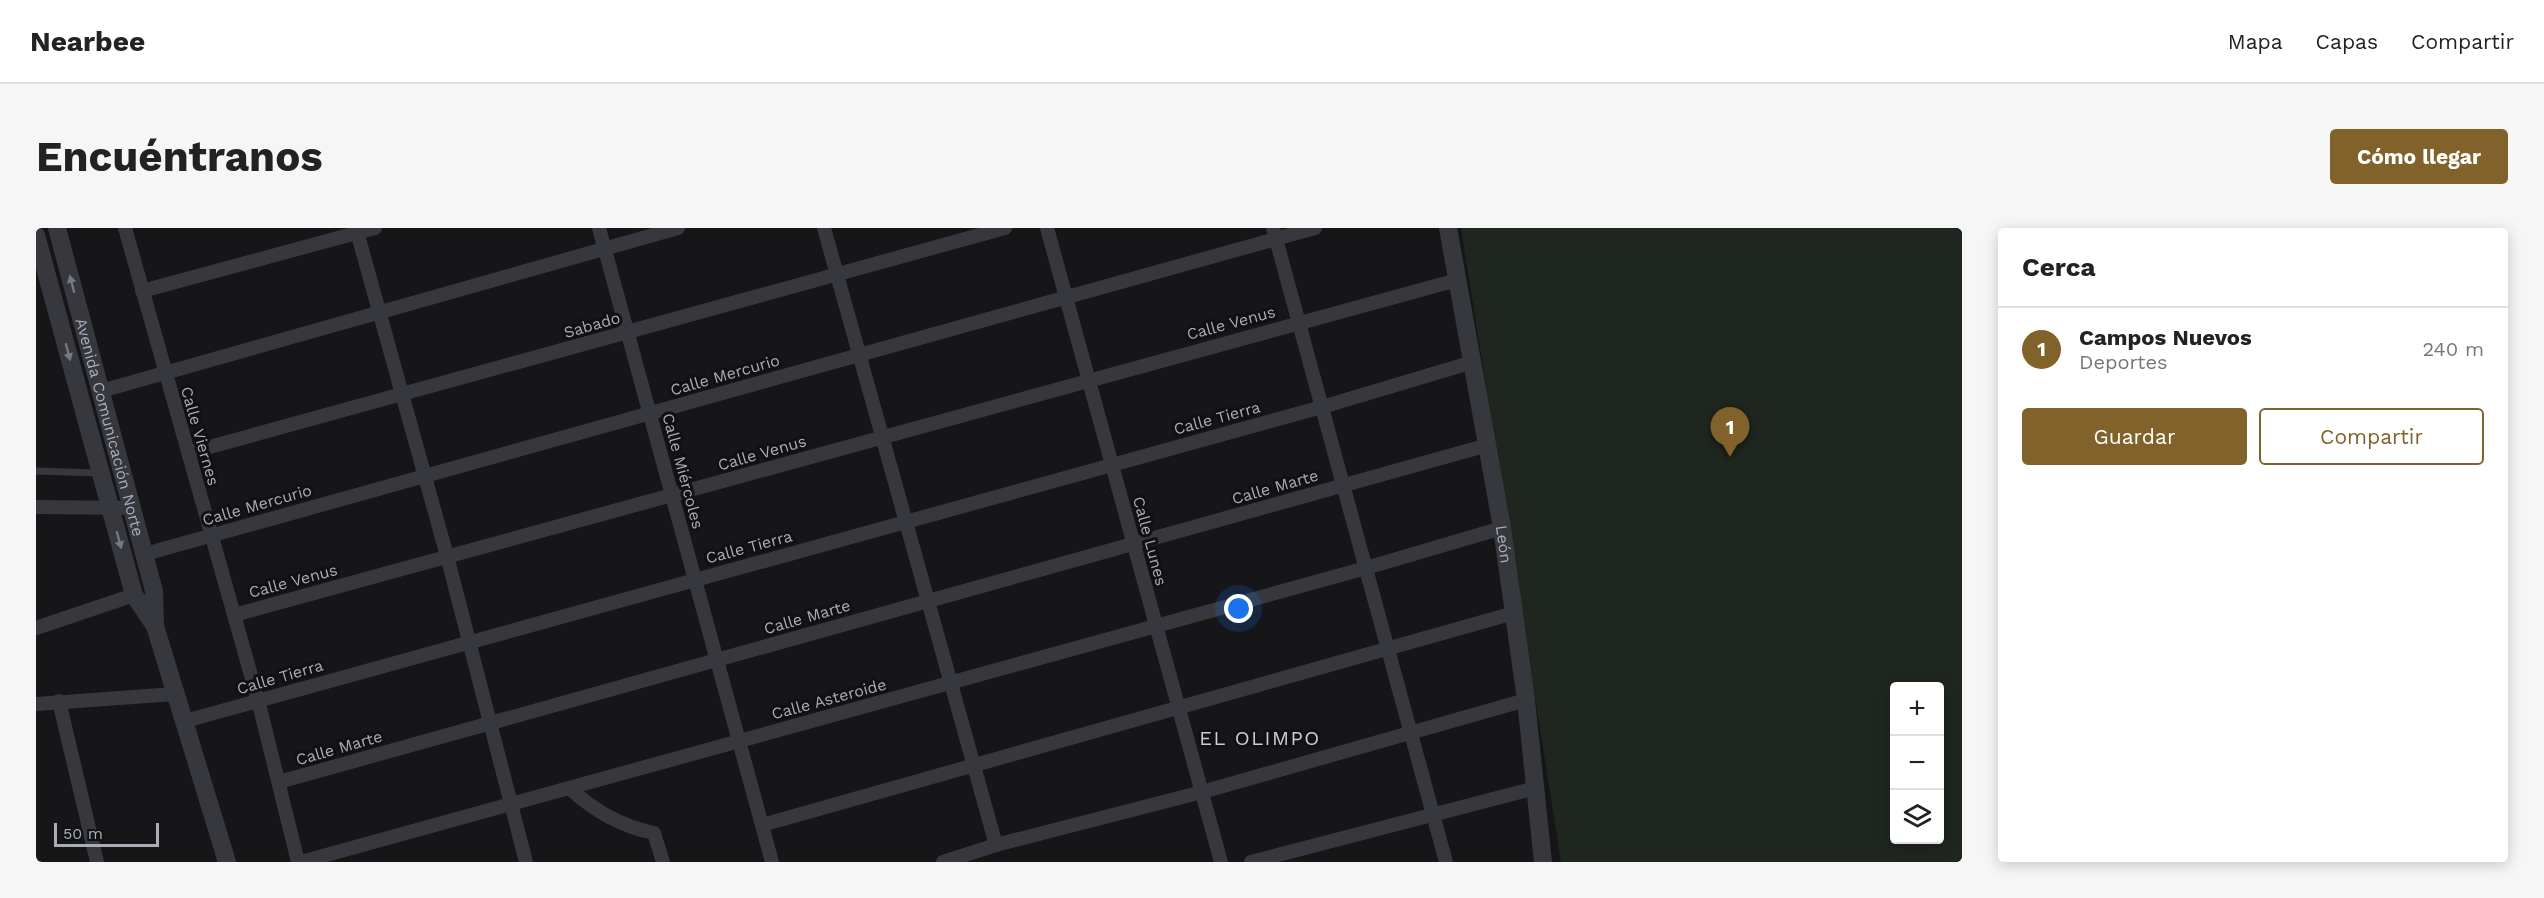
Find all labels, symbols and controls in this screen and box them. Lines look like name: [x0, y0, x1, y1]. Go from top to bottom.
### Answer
text: Nearbee: [30, 25, 145, 58]
text: Mapa: [2228, 29, 2283, 54]
text: Capas: [2316, 29, 2378, 54]
text: Compartir: [2411, 29, 2514, 54]
button: Cómo llegar: [2330, 129, 2508, 184]
text: Encuéntranos: [36, 132, 323, 181]
text: Cerca: [2022, 252, 2096, 282]
one-way arrow: [67, 275, 76, 293]
street label: Calle Venus: [1185, 302, 1277, 344]
street label: Sabado: [562, 308, 622, 342]
street label: Avenida Comunicación Norte: [72, 316, 148, 538]
text: Campos Nuevos: [2079, 325, 2252, 350]
text: 1: [2037, 337, 2046, 361]
text: 240 m: [2422, 337, 2484, 361]
one-way arrow: [64, 343, 73, 361]
street label: Calle Mercurio: [668, 350, 782, 400]
text: Deportes: [2079, 350, 2168, 374]
street label: Calle Viernes: [177, 384, 223, 488]
street label: Calle Tierra: [1172, 397, 1262, 439]
pin: 1: [1710, 408, 1750, 457]
button: Guardar: [2022, 408, 2247, 465]
button: Compartir: [2259, 408, 2484, 465]
street label: Calle Miércoles: [658, 411, 708, 531]
street label: Calle Venus: [716, 431, 808, 475]
street label: Calle Marte: [1230, 466, 1320, 508]
street label: Calle Mercurio: [200, 480, 314, 530]
street label: Calle Lunes: [1129, 494, 1171, 588]
street label: León: [1492, 524, 1516, 564]
street label: Calle Tierra: [704, 526, 794, 568]
one-way arrow: [115, 531, 124, 549]
street label: Calle Venus: [247, 560, 339, 602]
your location: [1224, 594, 1253, 623]
street label: Calle Marte: [762, 596, 852, 638]
street label: Calle Tierra: [235, 656, 325, 698]
street label: Calle Asteroide: [769, 675, 889, 723]
map controls: [1890, 682, 1944, 844]
button: +: [1890, 682, 1944, 736]
district label: EL OLIMPO: [1199, 726, 1321, 750]
street label: Calle Marte: [294, 727, 384, 769]
button: −: [1890, 736, 1944, 790]
button: layers: [1890, 790, 1944, 844]
scale bar: [54, 820, 159, 848]
text: 50 m: [63, 824, 103, 843]

